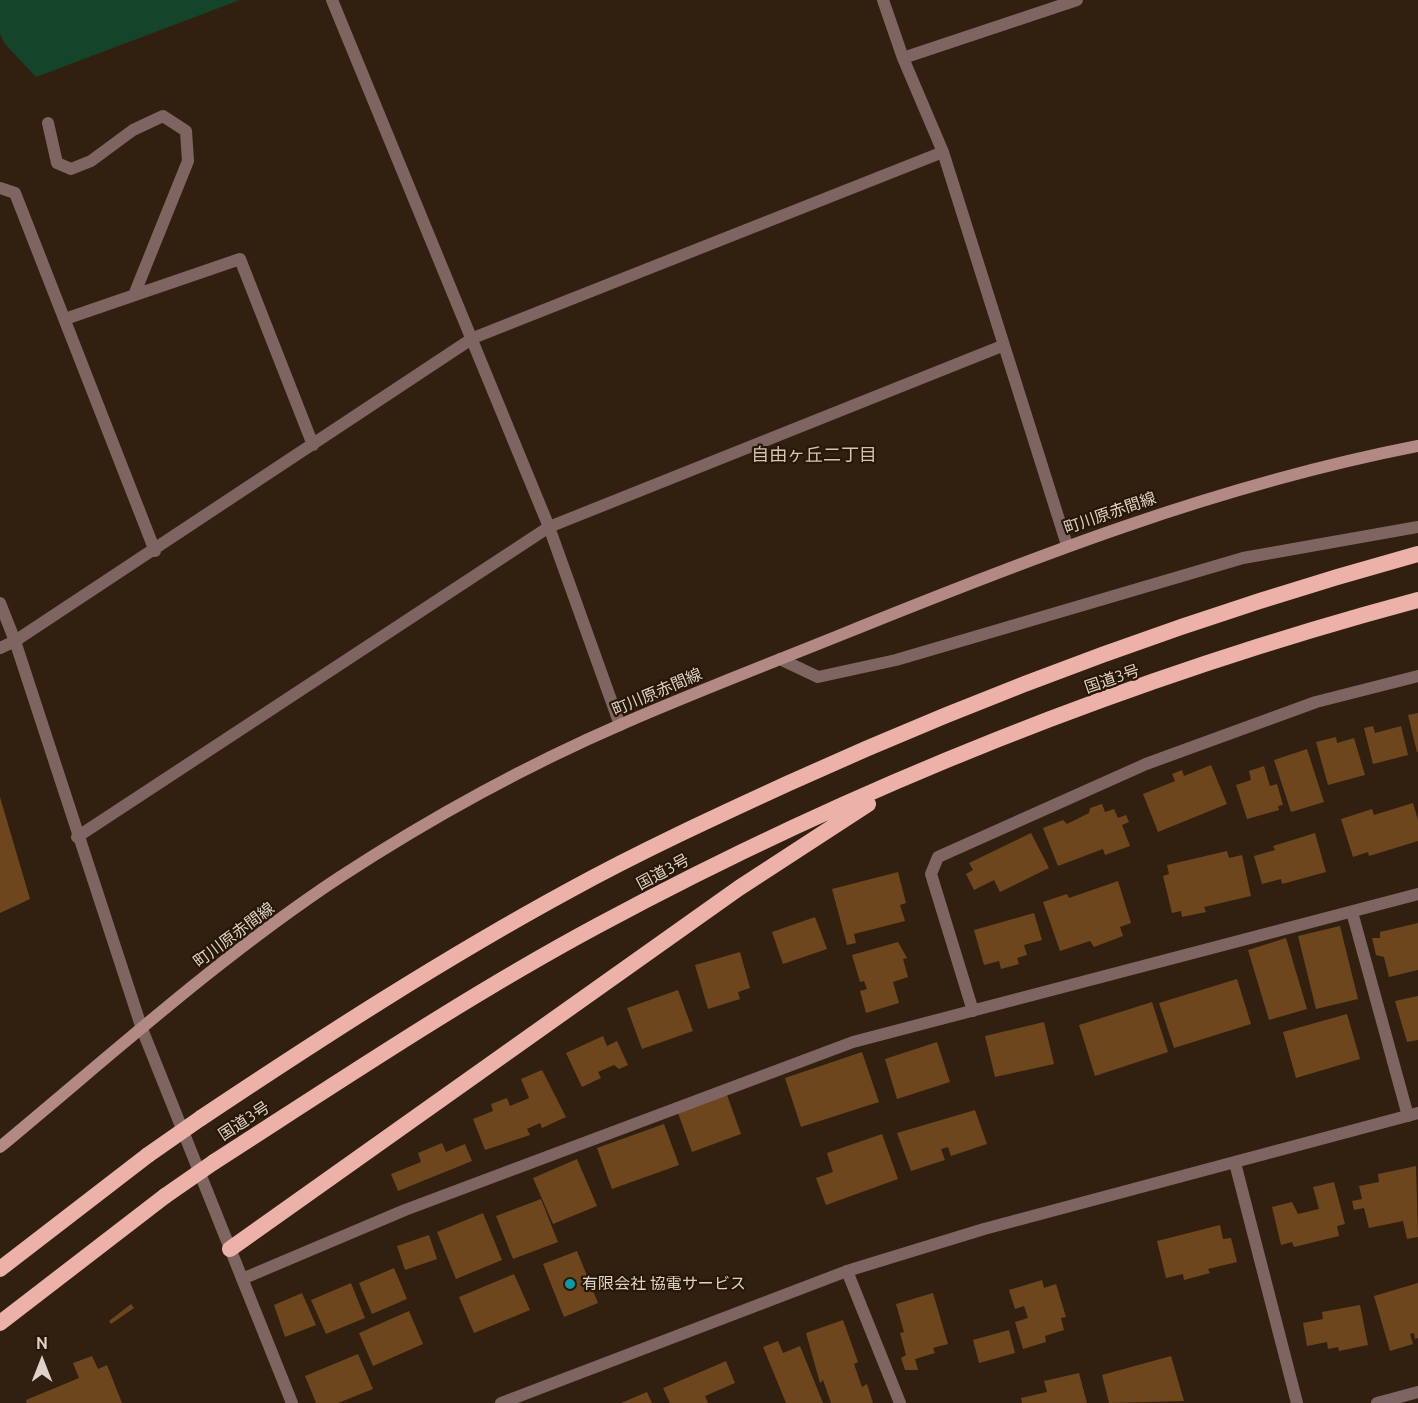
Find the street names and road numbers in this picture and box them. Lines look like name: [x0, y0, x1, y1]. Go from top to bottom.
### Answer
street label: 町川原赤間線: [1061, 488, 1159, 538]
street label: 国道3号: [1082, 661, 1142, 697]
street label: 町川原赤間線: [609, 664, 705, 720]
street label: 国道3号: [633, 850, 693, 894]
street label: 町川原赤間線: [190, 898, 278, 972]
street label: 国道3号: [215, 1097, 273, 1145]

